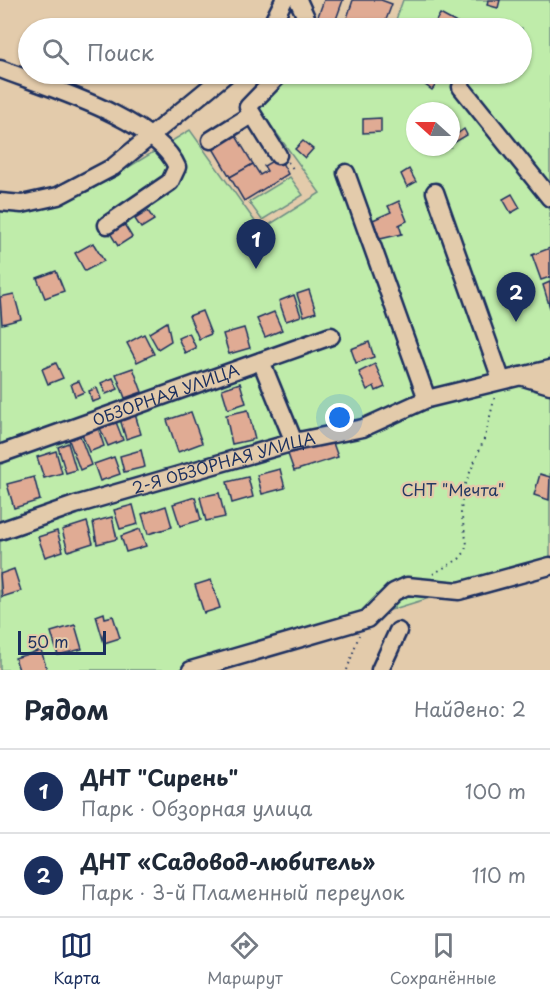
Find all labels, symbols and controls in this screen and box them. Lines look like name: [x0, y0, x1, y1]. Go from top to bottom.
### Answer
search box: [18, 18, 532, 84]
icon: search: [39, 35, 72, 68]
text: Поиск: [87, 35, 154, 68]
north arrow: [406, 102, 460, 156]
pin: 1: [236, 220, 276, 269]
pin: 2: [496, 272, 536, 322]
street label: ОБЗОРНАЯ УЛИЦА: [89, 357, 242, 431]
your location: [325, 403, 354, 432]
street label: 2-Я ОБЗОРНАЯ УЛИЦА: [129, 425, 317, 499]
park label: СНТ "Мечта": [402, 477, 504, 501]
scale bar: [18, 628, 106, 656]
text: 50 m: [27, 629, 68, 653]
text: Рядом: [24, 690, 109, 729]
text: Найдено: 2: [414, 694, 526, 724]
text: ДНТ "Сирень": [81, 760, 238, 793]
text: 1: [39, 776, 48, 806]
text: 100 m: [465, 776, 526, 806]
text: Парк · Обзорная улица: [81, 793, 312, 823]
text: ДНТ «Садовод-любитель»: [81, 844, 375, 877]
text: 2: [36, 860, 51, 890]
text: 110 m: [472, 860, 526, 890]
text: Парк · 3-й Пламенный переулок: [81, 877, 404, 907]
tab: Карта: [53, 929, 100, 989]
tab: Маршрут: [207, 929, 283, 989]
tab: Сохранённые: [390, 929, 497, 989]

